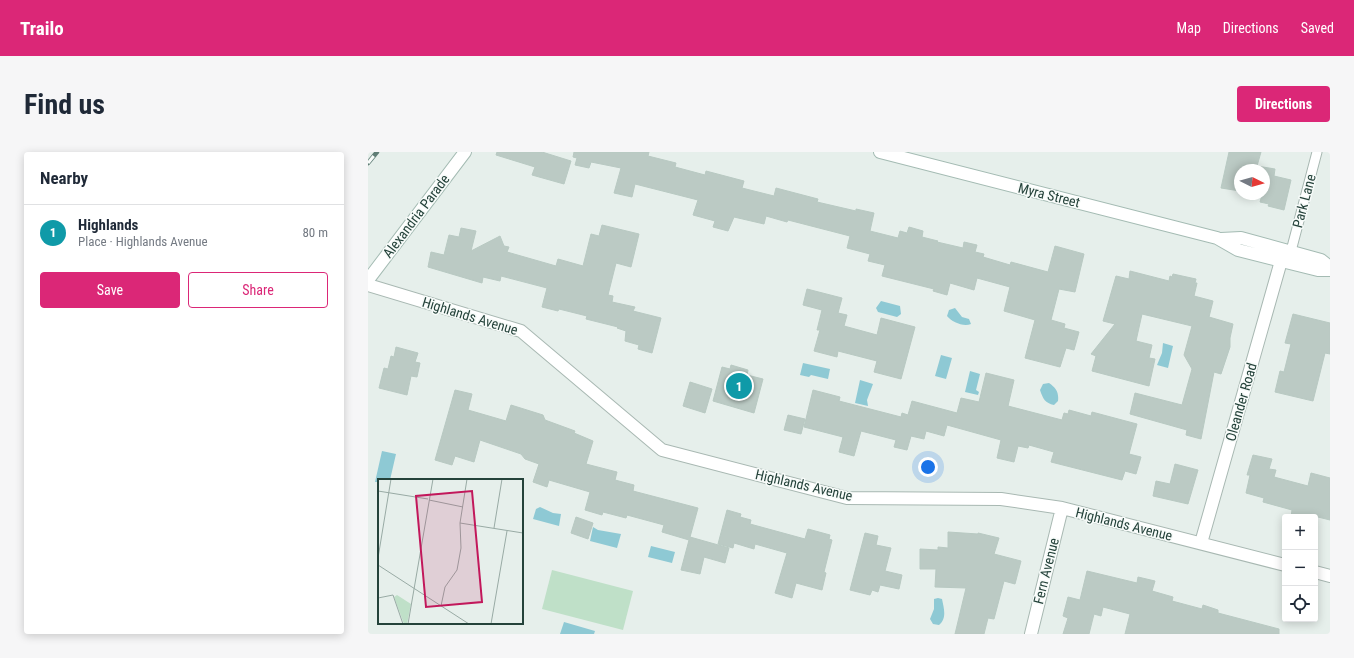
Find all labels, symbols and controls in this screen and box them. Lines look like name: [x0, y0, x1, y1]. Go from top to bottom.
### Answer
text: Trailo: [20, 17, 64, 40]
text: Map: [1177, 20, 1201, 36]
text: Directions: [1223, 20, 1279, 36]
text: Saved: [1301, 20, 1334, 36]
button: Directions: [1237, 86, 1330, 122]
text: Find us: [24, 88, 105, 121]
north arrow: [1234, 164, 1270, 200]
text: Nearby: [40, 168, 88, 188]
street label: Alexandria Parade: [379, 171, 453, 261]
street label: Park Lane: [1289, 172, 1319, 230]
street label: Myra Street: [1016, 180, 1082, 210]
text: Highlands: [78, 216, 138, 234]
text: 1: [50, 225, 56, 240]
text: 80 m: [302, 225, 328, 240]
text: Place · Highlands Avenue: [78, 234, 208, 249]
button: Save: [40, 272, 180, 308]
button: Share: [188, 272, 328, 308]
street label: Highlands Avenue: [420, 294, 520, 338]
street label: Oleander Road: [1222, 361, 1260, 443]
pin: 1: [726, 371, 752, 401]
your location: [918, 457, 938, 477]
street label: Highlands Avenue: [754, 466, 855, 504]
inset map: [378, 479, 523, 624]
street label: Highlands Avenue: [1074, 504, 1174, 544]
map controls: [1282, 514, 1318, 622]
button: +: [1282, 514, 1318, 550]
street label: Fern Avenue: [1030, 536, 1062, 606]
button: −: [1282, 550, 1318, 586]
button: locate: [1282, 586, 1318, 622]

